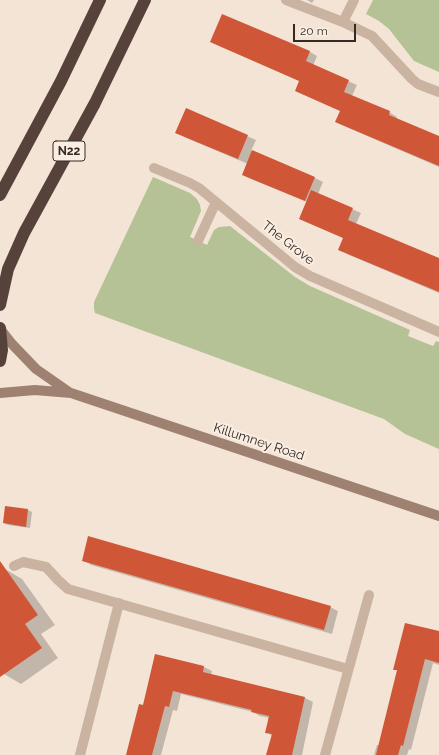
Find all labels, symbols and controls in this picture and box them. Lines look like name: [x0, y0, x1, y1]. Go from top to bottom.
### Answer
scale bar: [295, 16, 358, 42]
text: 20 m: [300, 24, 328, 38]
road number: N22: [53, 141, 85, 161]
street label: The Grove: [259, 218, 317, 268]
street label: Killumney Road: [212, 420, 306, 464]

